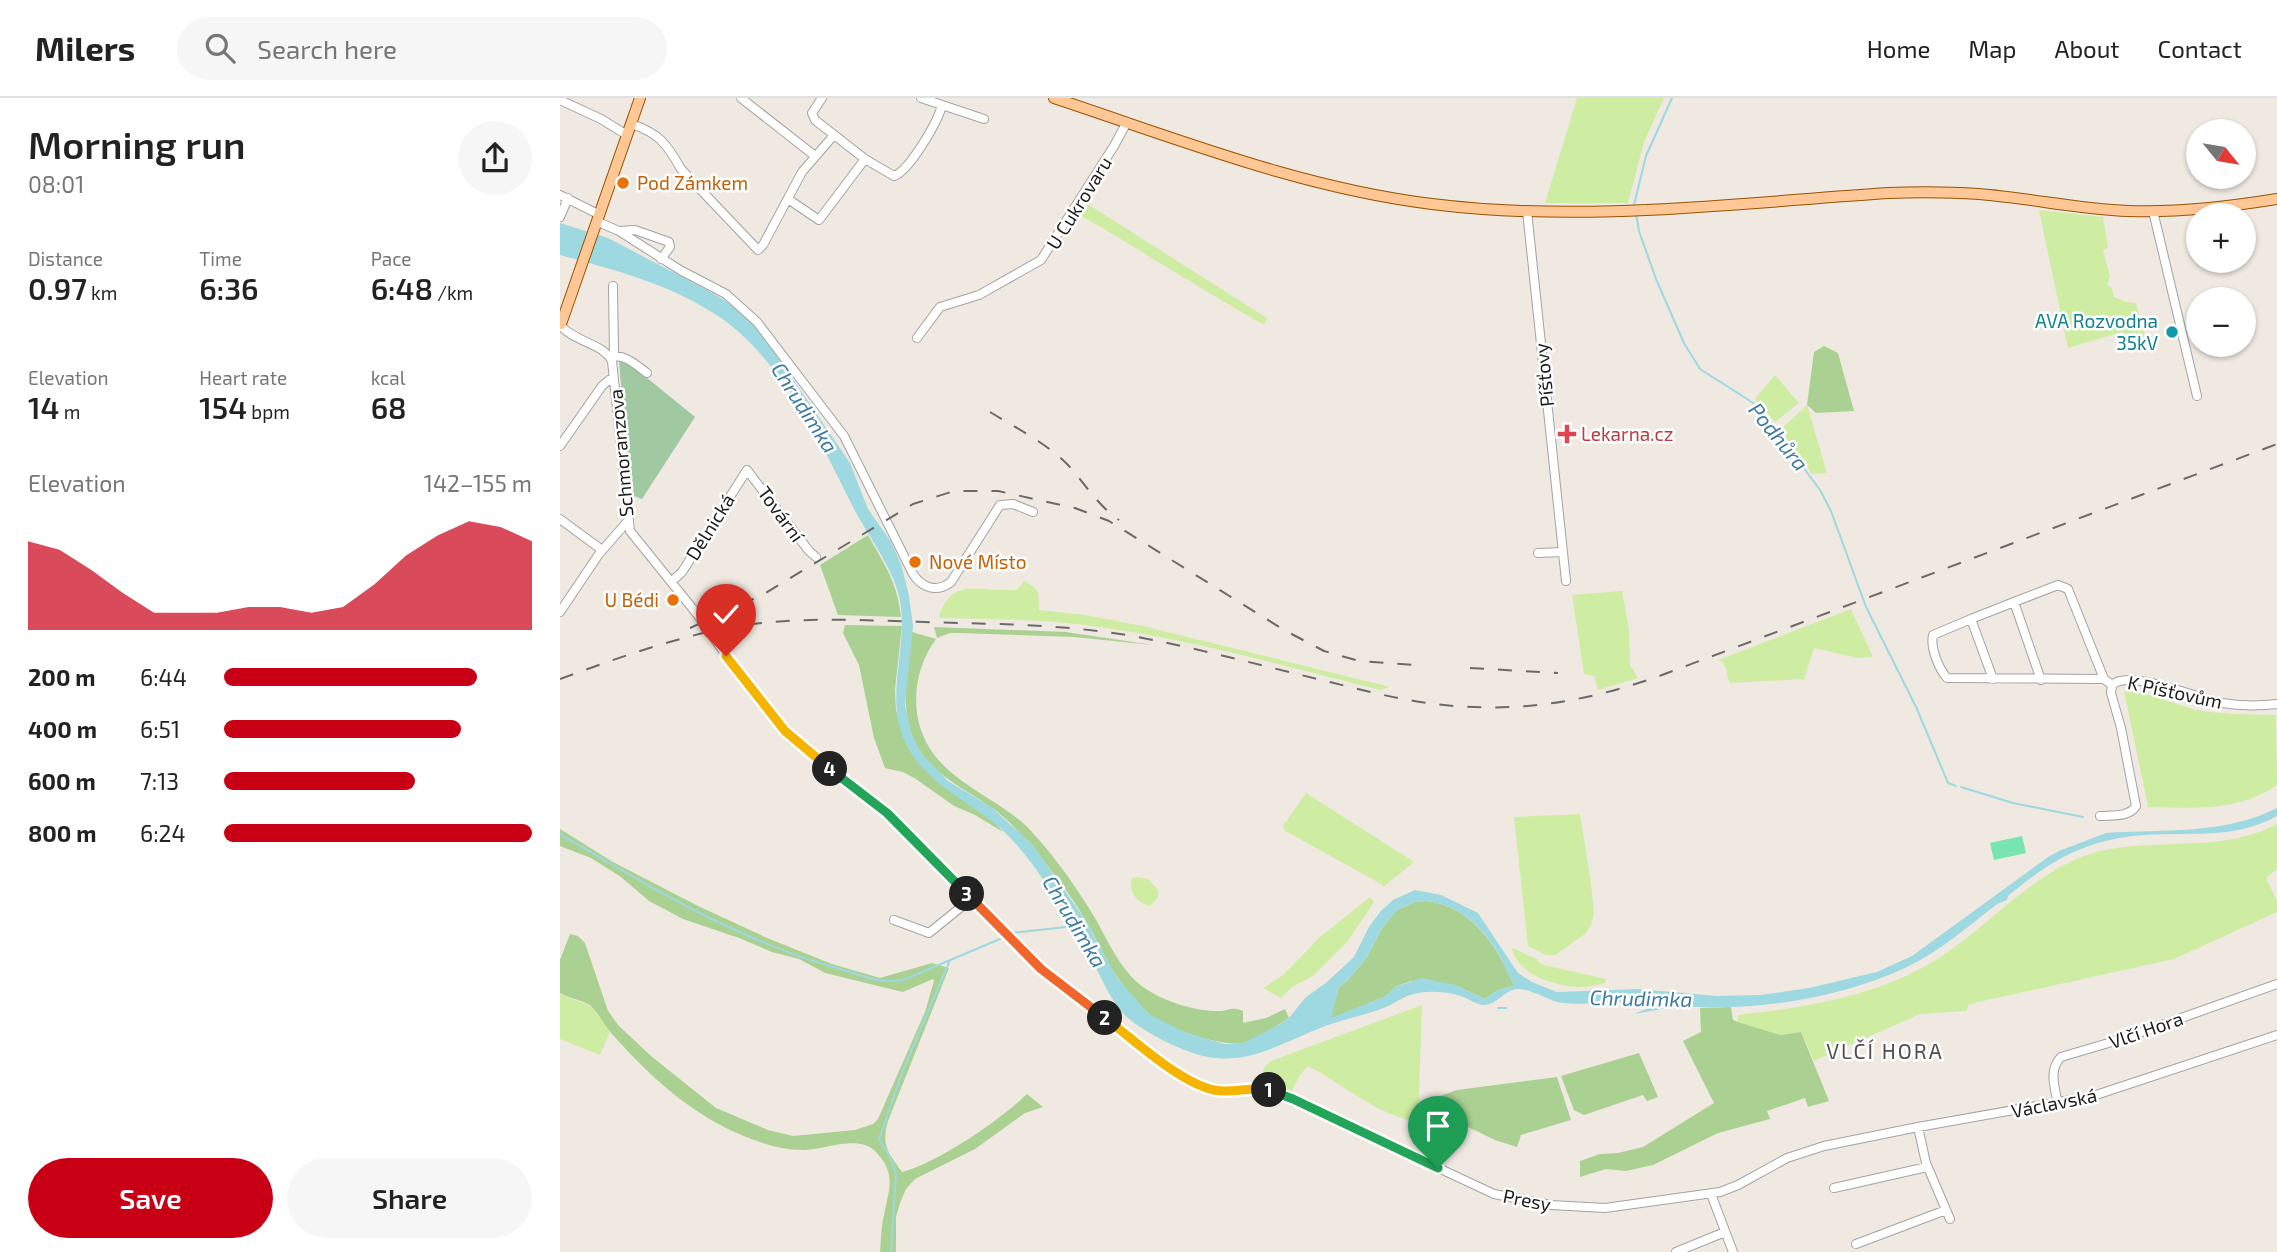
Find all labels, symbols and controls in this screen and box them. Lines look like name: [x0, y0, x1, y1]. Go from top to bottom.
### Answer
search box: [177, 17, 667, 80]
text: Milers: [35, 28, 135, 68]
icon: search: [201, 29, 239, 67]
text: Search here: [257, 33, 397, 64]
text: Home: [1867, 34, 1930, 63]
text: Map: [1968, 34, 2016, 63]
text: About: [2054, 34, 2120, 63]
text: Contact: [2158, 34, 2242, 63]
north arrow: [2186, 119, 2256, 189]
map controls: [2186, 119, 2256, 357]
text: Morning run: [28, 121, 246, 167]
button: share: [458, 121, 532, 195]
street label: U Cukrovaru: [1041, 152, 1116, 253]
text: 08:01: [28, 170, 84, 198]
place label: Pod Zámkem: [637, 171, 748, 194]
marker: Pod Zámkem: [615, 175, 631, 191]
button: +: [2186, 203, 2256, 273]
text: Distance: [28, 247, 103, 270]
text: Time: [199, 247, 242, 270]
text: Pace: [371, 247, 412, 270]
text: 0.97: [28, 270, 87, 306]
text: 6:36: [199, 270, 259, 306]
text: 6:48: [371, 270, 433, 306]
text: km: [87, 281, 117, 304]
text: /km: [433, 281, 473, 304]
button: −: [2186, 287, 2256, 357]
place label: AVA Rozvodna 35kV: [2035, 309, 2158, 354]
marker: AVA Rozvodna 35kV: [2164, 324, 2180, 340]
street label: Píšťovy: [1529, 342, 1558, 408]
water label: Chrudimka: [767, 357, 844, 457]
text: Elevation: [28, 366, 109, 389]
text: Heart rate: [199, 366, 287, 389]
text: kcal: [371, 366, 405, 389]
street label: Schmoranzova: [603, 388, 638, 518]
text: 14: [28, 389, 59, 425]
text: 154: [199, 389, 247, 425]
text: 68: [371, 389, 407, 425]
water label: Podhůra: [1744, 397, 1814, 475]
text: m: [59, 400, 80, 423]
text: bpm: [247, 400, 290, 423]
place label: Lekarna.cz: [1581, 422, 1673, 445]
marker: Lekarna.cz: [1559, 426, 1575, 442]
text: Elevation: [28, 469, 126, 497]
text: 142–155 m: [424, 469, 532, 497]
street label: Tovární: [753, 481, 810, 547]
street label: Dělnická: [680, 489, 739, 564]
place label: Nové Místo: [929, 550, 1027, 573]
marker: Nové Místo: [907, 554, 923, 570]
pin: [696, 584, 756, 656]
place label: U Bédi: [605, 588, 659, 611]
marker: U Bédi: [665, 592, 681, 608]
icon: check: [707, 595, 745, 633]
text: 200 m: [28, 663, 96, 691]
text: 6:44: [140, 663, 187, 691]
street label: K Píšťovům: [2126, 670, 2225, 713]
text: 400 m: [28, 715, 97, 743]
text: 6:51: [140, 715, 180, 743]
pin: 4: [812, 752, 848, 786]
text: 4: [823, 757, 836, 780]
text: 600 m: [28, 767, 96, 795]
text: 7:13: [140, 767, 179, 795]
text: 800 m: [28, 819, 97, 847]
text: 6:24: [140, 819, 186, 847]
water label: Chrudimka: [1038, 871, 1112, 972]
pin: 3: [950, 876, 984, 912]
text: 3: [961, 882, 972, 905]
water label: Chrudimka: [1589, 984, 1693, 1011]
pin: 2: [1088, 1000, 1122, 1035]
text: 2: [1099, 1006, 1110, 1029]
street label: Vlčí Hora: [2106, 1006, 2186, 1053]
district label: VLČÍ HORA: [1826, 1038, 1944, 1063]
pin: 1: [1252, 1072, 1286, 1108]
text: 1: [1264, 1078, 1273, 1101]
street label: Václavská: [2009, 1083, 2099, 1122]
pin: [1408, 1096, 1468, 1168]
icon: arrive: [1419, 1107, 1457, 1145]
button: Save: [28, 1158, 273, 1238]
button: Share: [287, 1158, 532, 1238]
street label: Presy: [1501, 1184, 1553, 1215]

